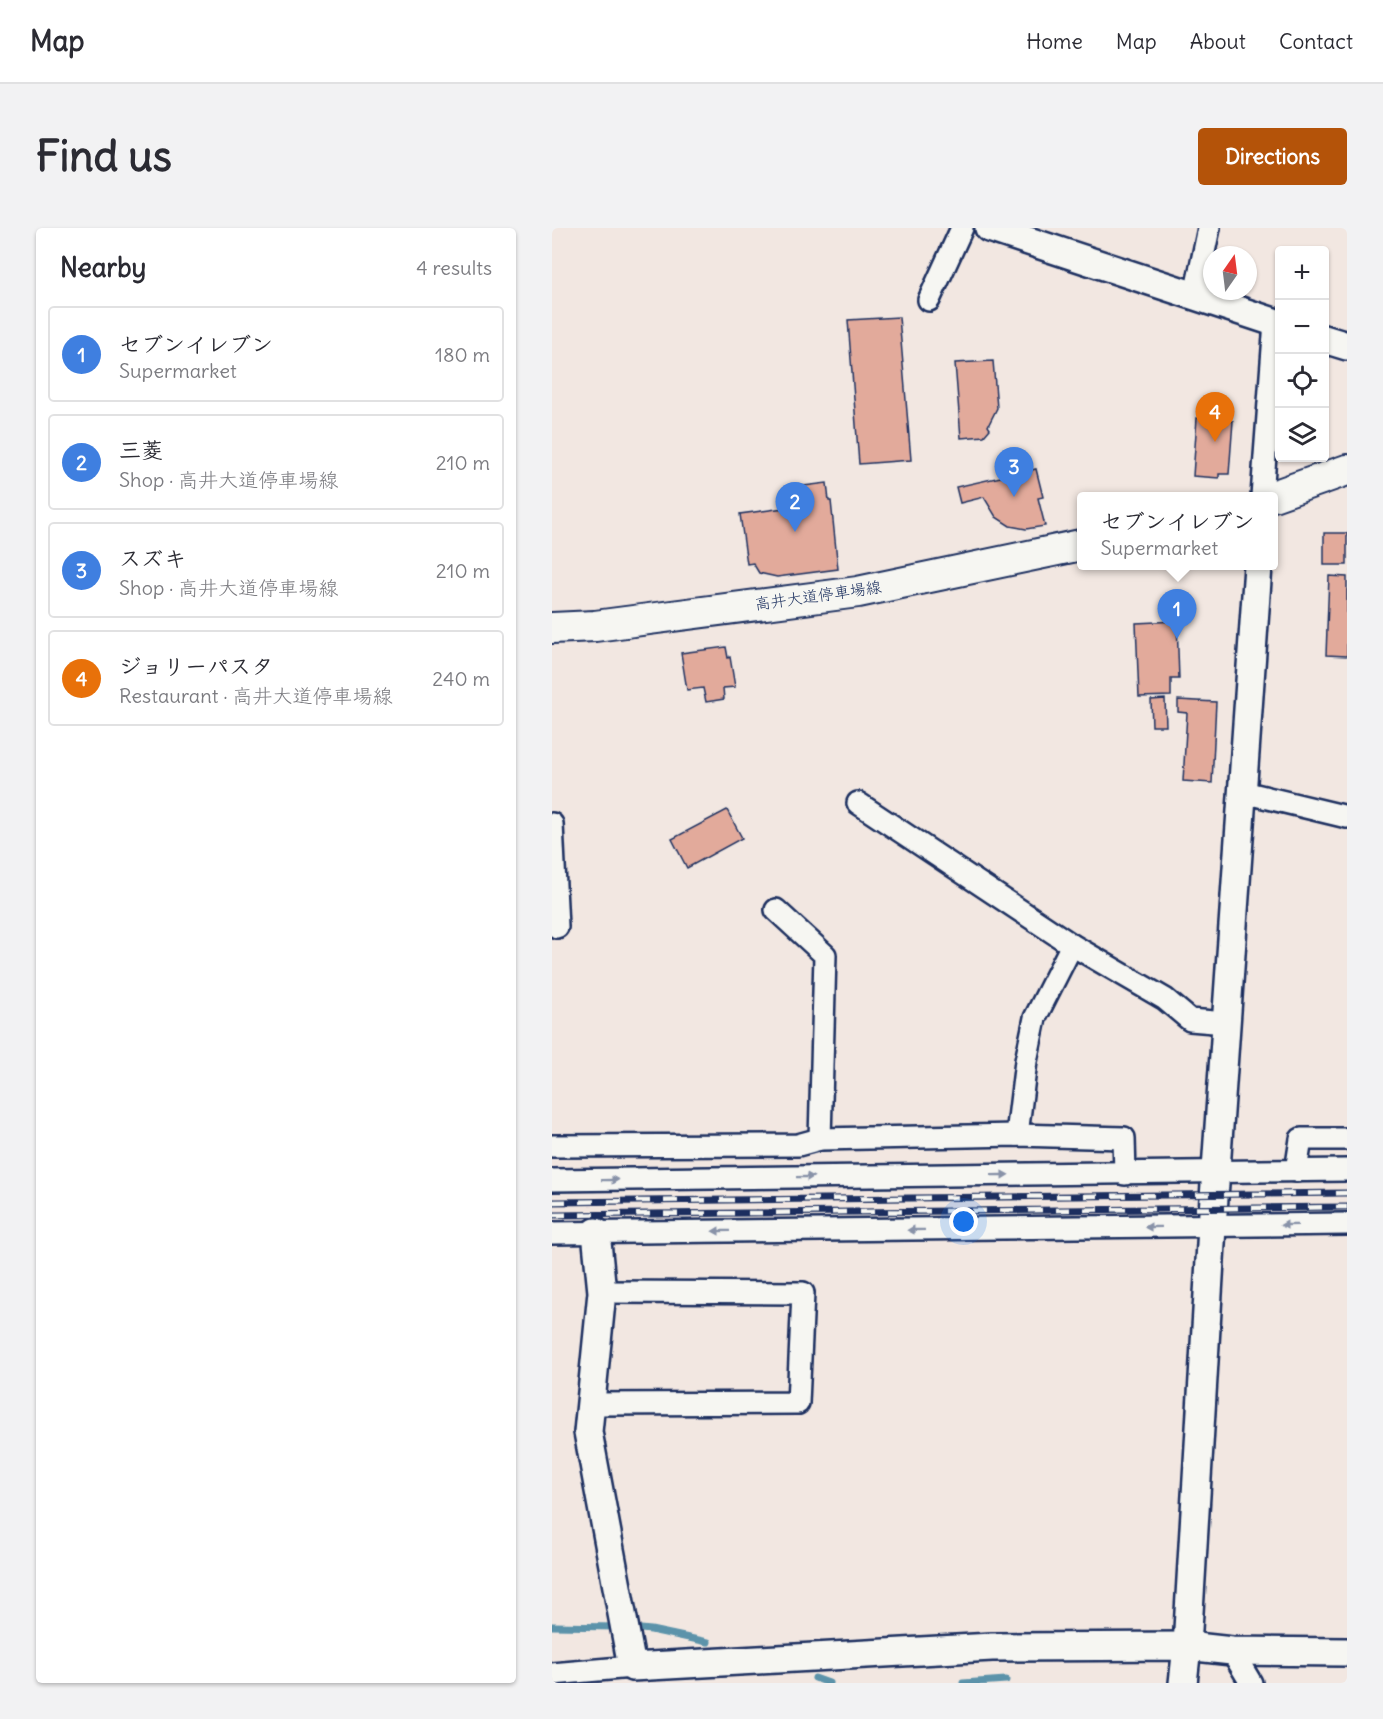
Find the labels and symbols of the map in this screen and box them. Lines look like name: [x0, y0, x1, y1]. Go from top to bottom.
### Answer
north arrow: [1203, 246, 1257, 300]
pin: 4: [1196, 392, 1234, 442]
pin: 3: [994, 448, 1034, 497]
pin: 2: [776, 482, 814, 532]
street label: 高井大道停車場線: [753, 576, 883, 614]
pin: 1: [1158, 590, 1196, 639]
one-way arrow: [991, 1170, 1010, 1180]
one-way arrow: [796, 1172, 815, 1182]
one-way arrow: [601, 1175, 620, 1185]
your location: [949, 1207, 978, 1236]
one-way arrow: [1279, 1221, 1298, 1230]
one-way arrow: [1144, 1223, 1163, 1232]
one-way arrow: [907, 1225, 926, 1234]
one-way arrow: [712, 1226, 731, 1236]

